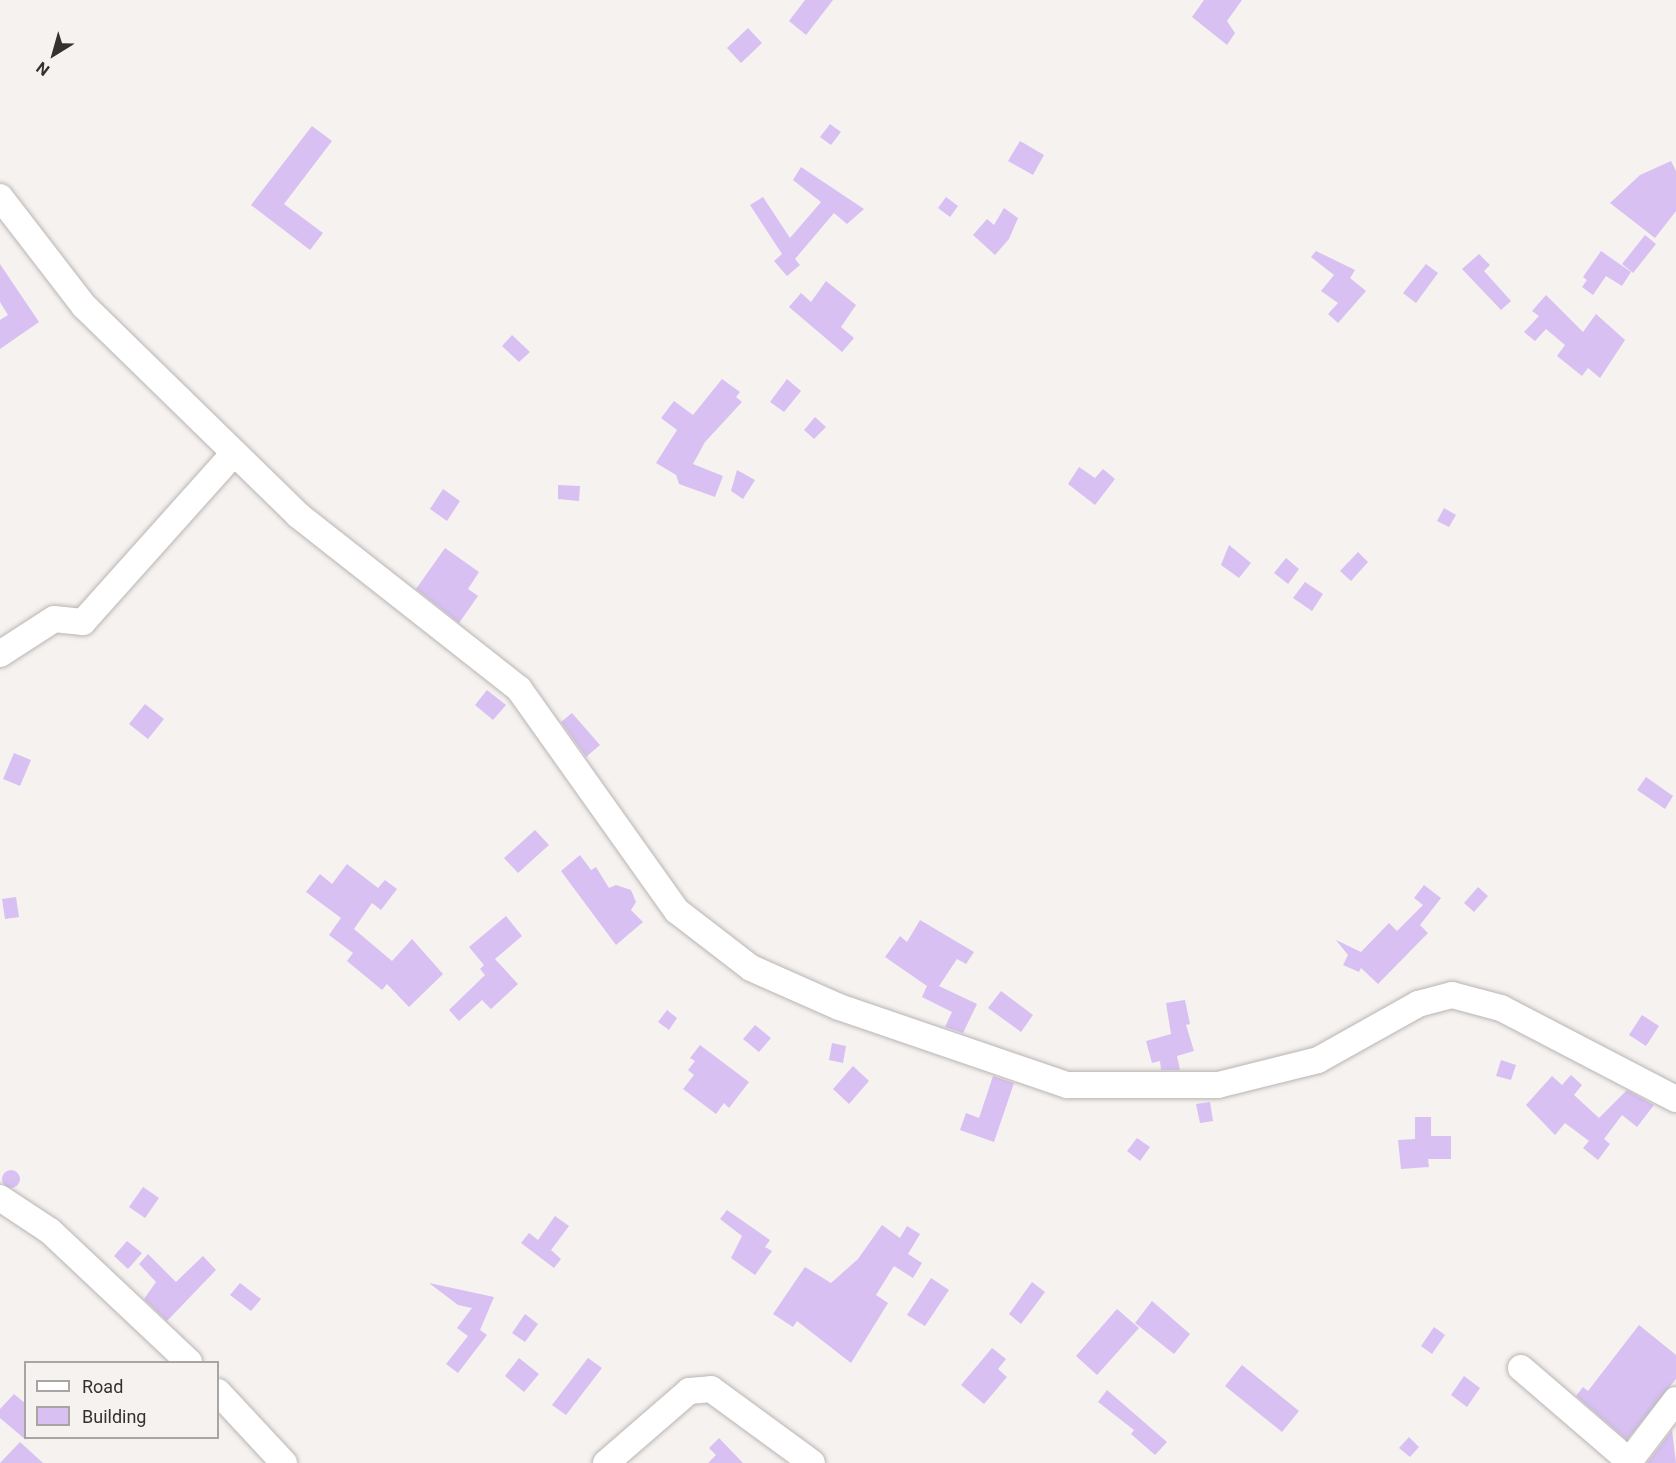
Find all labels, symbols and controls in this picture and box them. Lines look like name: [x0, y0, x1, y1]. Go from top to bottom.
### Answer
north arrow: [24, 24, 84, 84]
text: N: [33, 58, 53, 80]
legend: [24, 1361, 219, 1439]
text: Road: [82, 1376, 123, 1397]
text: Building: [82, 1406, 146, 1427]

